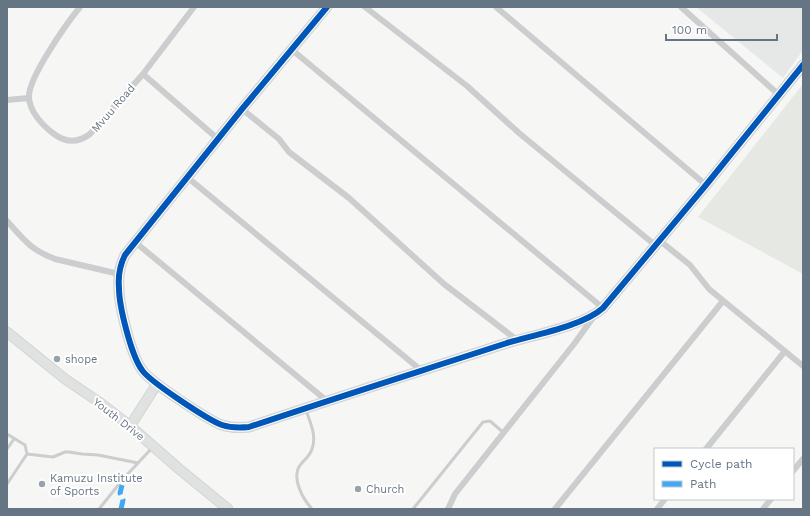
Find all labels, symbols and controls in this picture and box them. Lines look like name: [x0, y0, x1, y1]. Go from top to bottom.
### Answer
scale bar: [666, 16, 777, 42]
text: 100 m: [672, 23, 707, 37]
street label: Mvuu Road: [89, 82, 138, 135]
place label: shope: [65, 353, 97, 366]
marker: shope: [52, 354, 62, 364]
street label: Youth Drive: [90, 395, 147, 443]
legend: [654, 448, 794, 500]
text: Cycle path: [690, 457, 752, 471]
place label: Kamuzu Institute of Sports: [50, 472, 143, 498]
text: Path: [690, 477, 716, 491]
marker: Kamuzu Institute of Sports: [37, 479, 47, 489]
place label: Church: [366, 483, 404, 496]
marker: Church: [353, 484, 363, 494]

